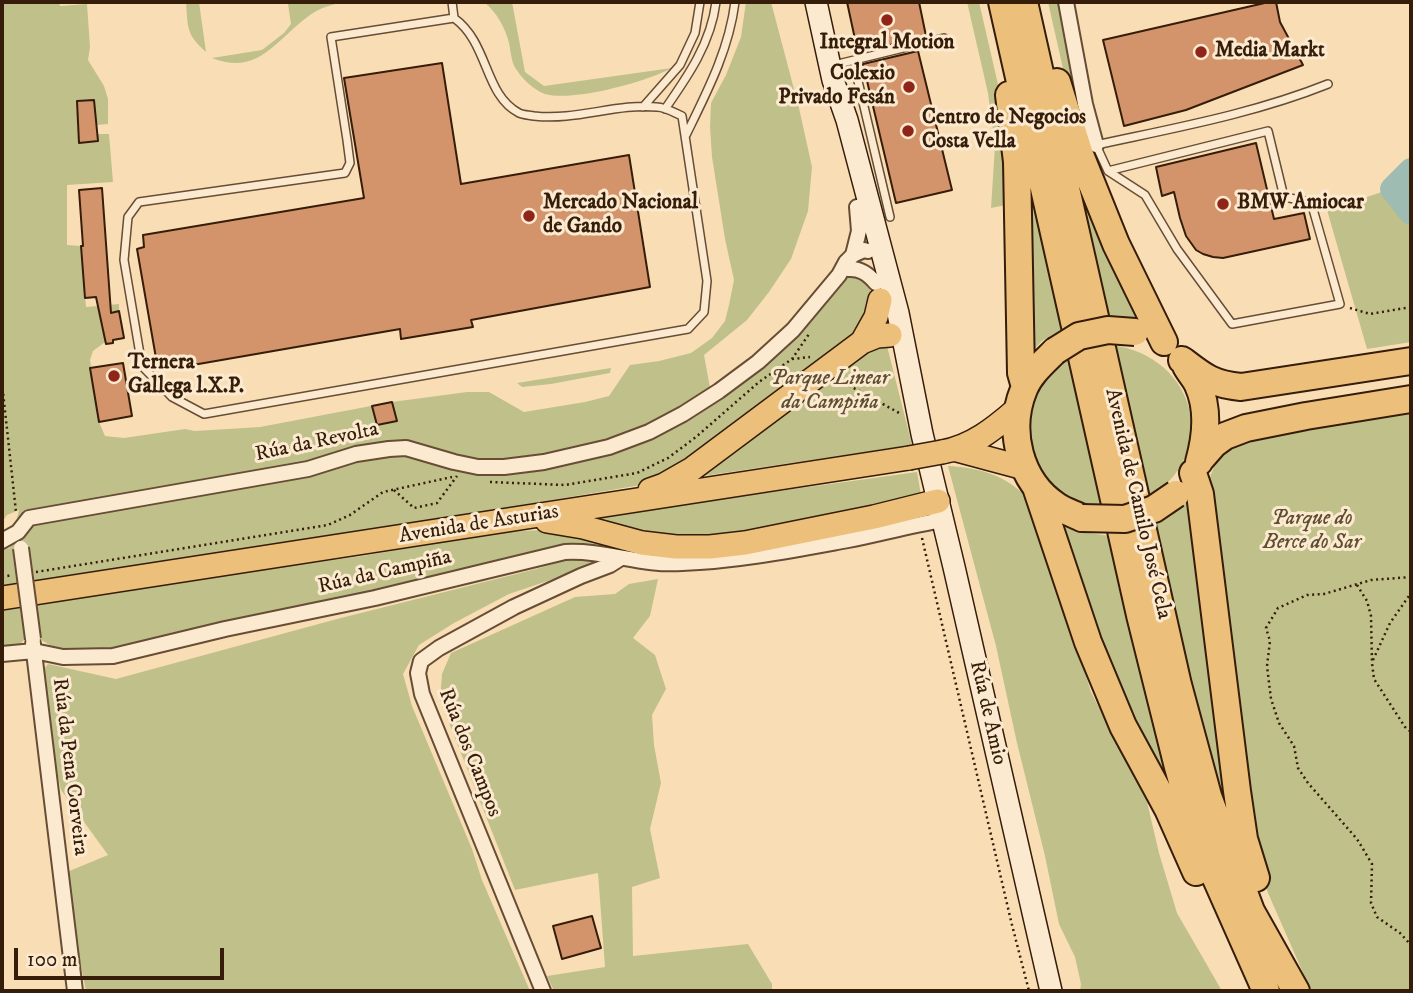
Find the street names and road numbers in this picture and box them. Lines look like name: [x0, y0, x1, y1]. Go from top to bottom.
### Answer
street label: Avenida de Camilo José Cela: [1098, 386, 1176, 622]
street label: Rúa da Revolta: [253, 418, 381, 468]
street label: Avenida de Asturias: [397, 500, 561, 550]
street label: Rúa da Campiña: [316, 545, 454, 601]
street label: Rúa de Amio: [963, 659, 1011, 767]
street label: Rúa da Pena Corveira: [46, 677, 92, 857]
street label: Rúa dos Campos: [432, 685, 506, 821]

